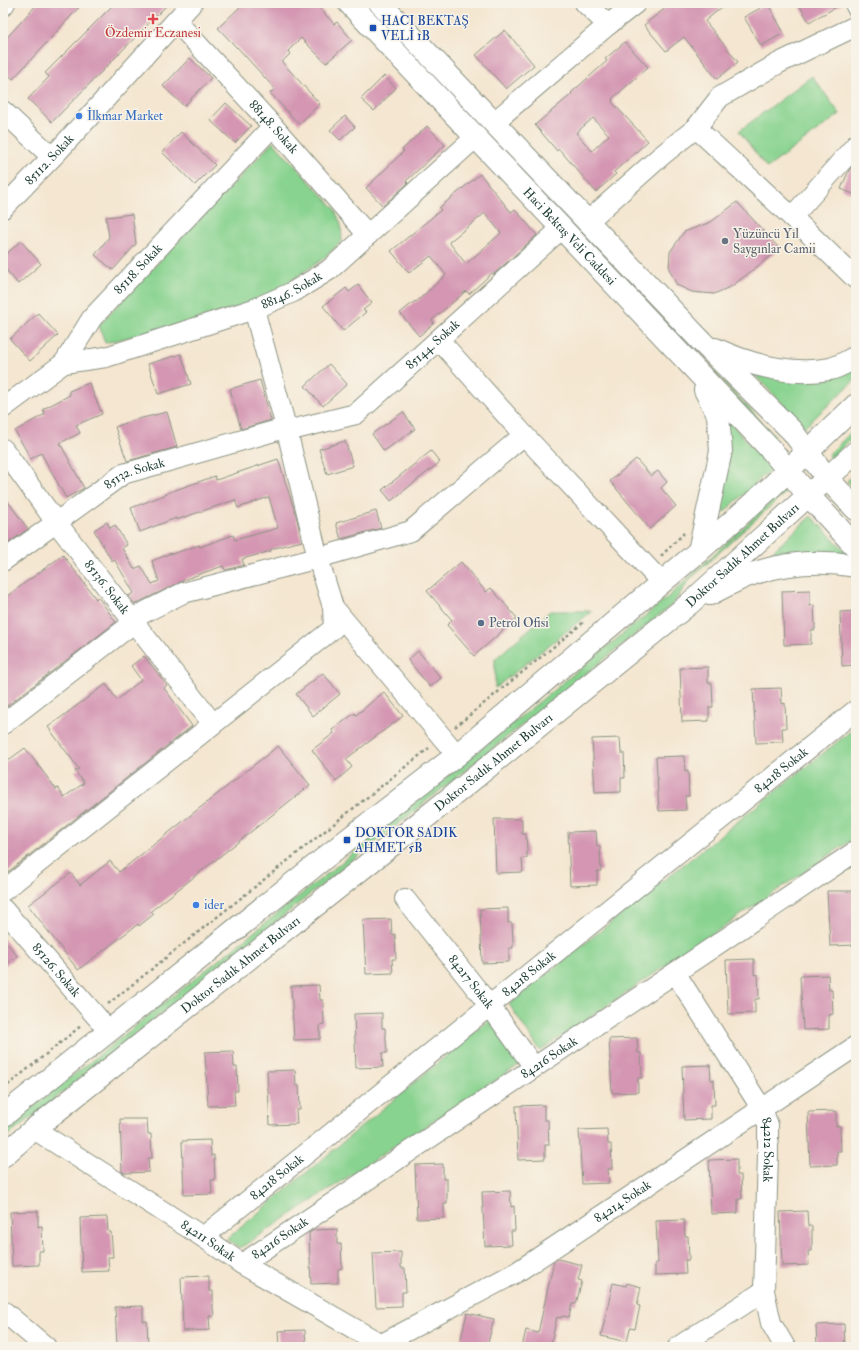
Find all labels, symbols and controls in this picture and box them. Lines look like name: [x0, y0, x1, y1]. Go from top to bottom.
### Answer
place label: HACI BEKTAŞ VELİ 1B: [381, 13, 469, 44]
marker: Özdemir Eczanesi: [148, 14, 158, 24]
marker: HACI BEKTAŞ VELİ 1B: [368, 23, 378, 33]
place label: Özdemir Eczanesi: [105, 25, 202, 41]
street label: 88148. Sokak: [245, 97, 302, 158]
place label: İlkmar Market: [87, 107, 163, 124]
marker: İlkmar Market: [74, 111, 84, 121]
street label: 85112. Sokak: [22, 130, 78, 188]
street label: Haci Bektaş Veli Caddesi: [519, 184, 620, 289]
place label: Yüzüncü Yıl Saygınlar Camii: [733, 226, 816, 258]
marker: Yüzüncü Yıl Saygınlar Camii: [720, 236, 730, 246]
street label: 85118. Sokak: [110, 240, 166, 298]
street label: 88146. Sokak: [259, 268, 326, 313]
street label: 85144. Sokak: [403, 316, 464, 373]
street label: 85132. Sokak: [101, 454, 167, 493]
street label: Doktor Sadık Ahmet Bulvarı: [683, 499, 803, 611]
street label: 85136. Sokak: [81, 557, 133, 618]
place label: Petrol Ofisi: [489, 615, 549, 631]
marker: Petrol Ofisi: [476, 618, 486, 628]
street label: Doktor Sadık Ahmet Bulvarı: [431, 709, 556, 815]
street label: 84218 Sokak: [751, 743, 812, 797]
place label: DOKTOR SADIK AHMET 5B: [354, 825, 458, 856]
marker: DOKTOR SADIK AHMET 5B: [342, 835, 352, 845]
place label: ider: [204, 897, 224, 913]
marker: ider: [191, 900, 201, 910]
street label: Doktor Sadık Ahmet Bulvarı: [178, 912, 304, 1017]
street label: 85126. Sokak: [28, 940, 84, 1001]
street label: 84218 Sokak: [499, 947, 560, 1000]
street label: 84217 Sokak: [445, 952, 498, 1013]
street label: 84216 Sokak: [518, 1033, 581, 1082]
street label: 84212 Sokak: [758, 1115, 776, 1183]
street label: 84218 Sokak: [247, 1150, 308, 1204]
street label: 84214 Sokak: [591, 1176, 655, 1226]
street label: 84216 Sokak: [249, 1213, 312, 1263]
street label: 84211 Sokak: [178, 1217, 239, 1266]

